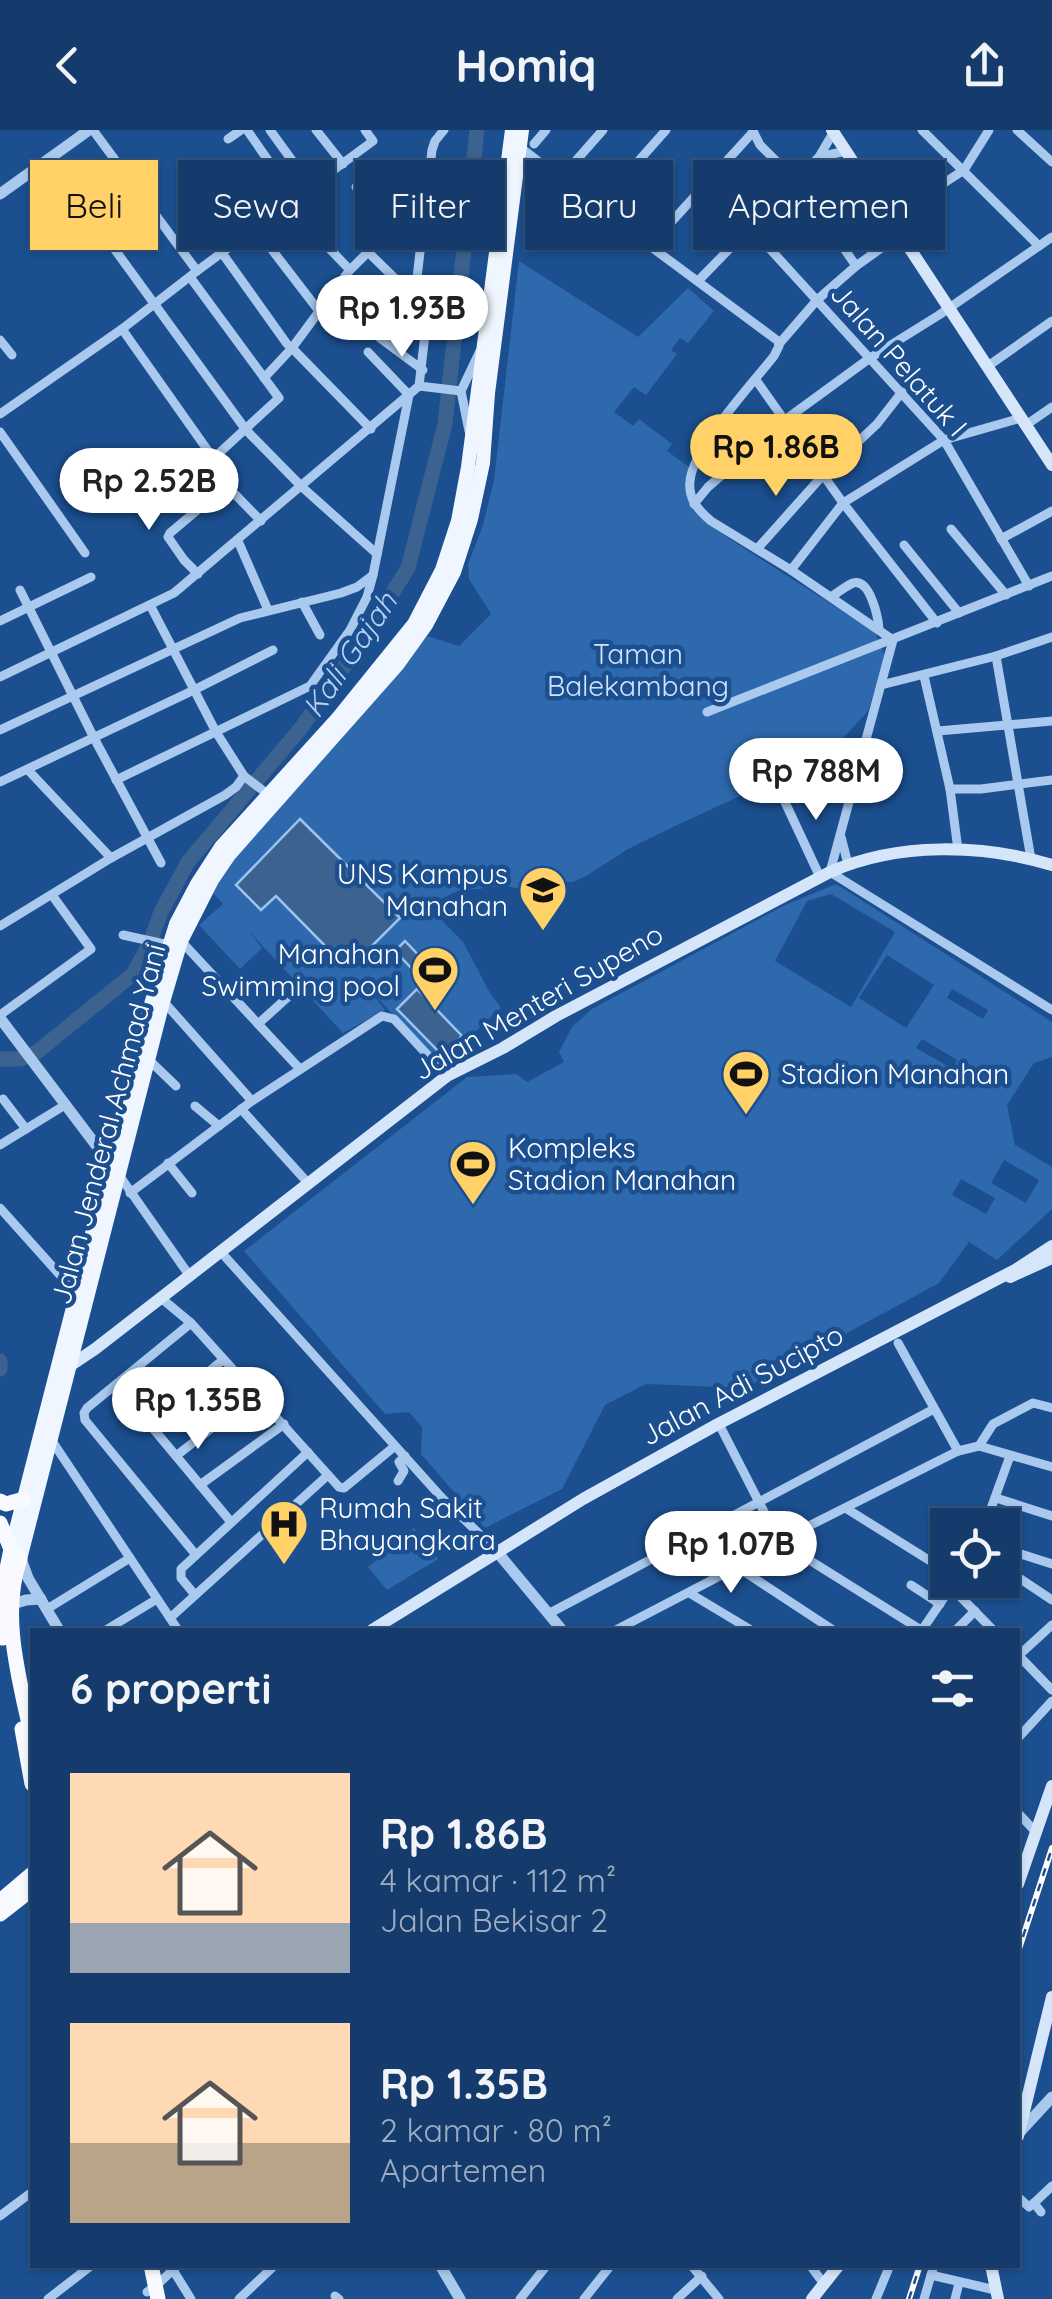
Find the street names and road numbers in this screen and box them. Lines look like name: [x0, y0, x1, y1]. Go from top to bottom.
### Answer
street label: Jalan Pelatuk I: [824, 276, 975, 443]
street label: Jalan Menteri Supeno: [407, 916, 669, 1087]
street label: Jalan Jenderal Achmad Yani: [42, 940, 173, 1308]
street label: Jalan Adi Sucipto: [635, 1316, 849, 1453]

